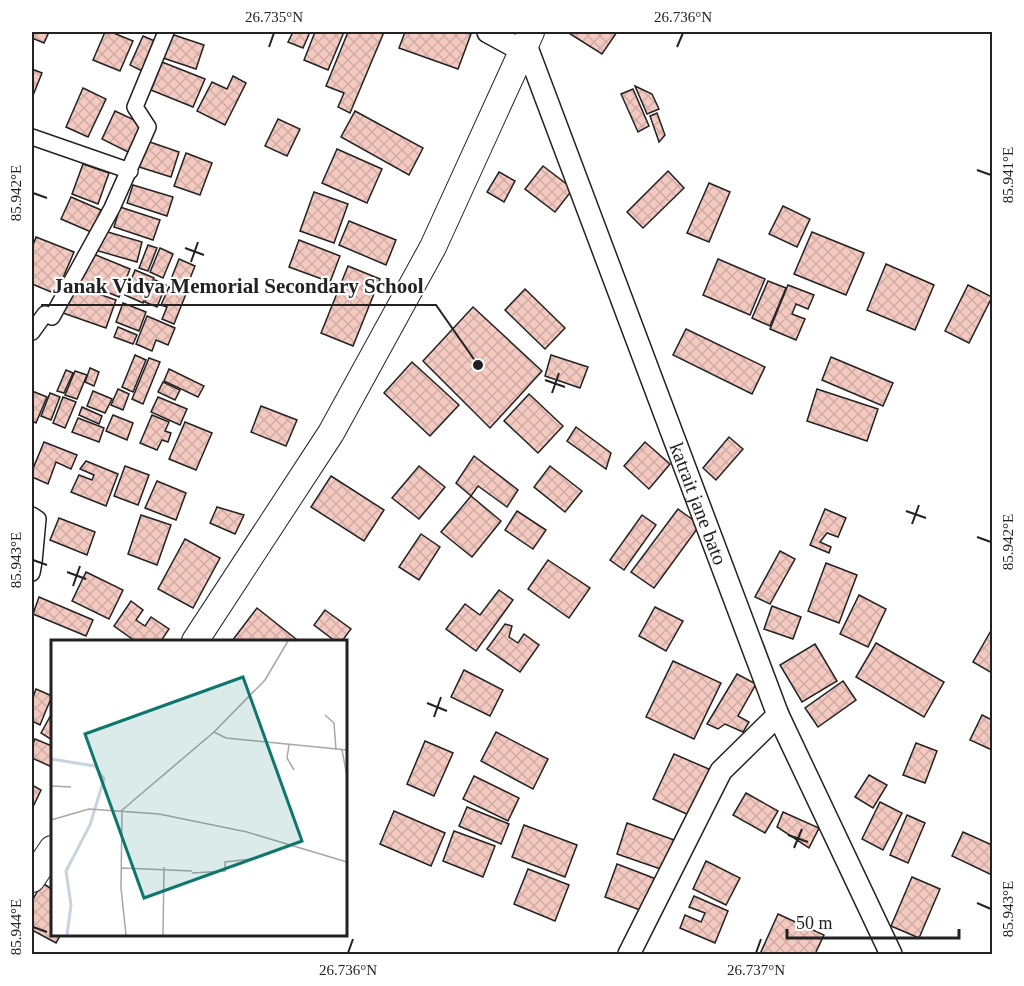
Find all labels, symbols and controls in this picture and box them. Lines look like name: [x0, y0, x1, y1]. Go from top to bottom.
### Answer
text: 26.735°N: [245, 9, 303, 25]
text: 26.736°N: [654, 9, 712, 25]
text: 85.941°E: [1000, 147, 1016, 203]
text: 85.942°E: [8, 165, 24, 221]
callout: Janak Vidya Memorial Secondary School: [41, 266, 436, 305]
text: Janak Vidya Memorial Secondary School: [52, 274, 424, 298]
street label: katrait jane bato: [666, 439, 731, 568]
text: 85.942°E: [1000, 514, 1016, 570]
text: 85.943°E: [8, 532, 24, 588]
inset map: [51, 640, 346, 935]
text: 85.943°E: [1000, 881, 1016, 937]
text: 85.944°E: [8, 899, 24, 955]
scale bar: [787, 902, 960, 940]
text: 50 m: [796, 913, 833, 933]
text: 26.736°N: [319, 962, 377, 978]
text: 26.737°N: [727, 962, 785, 978]

